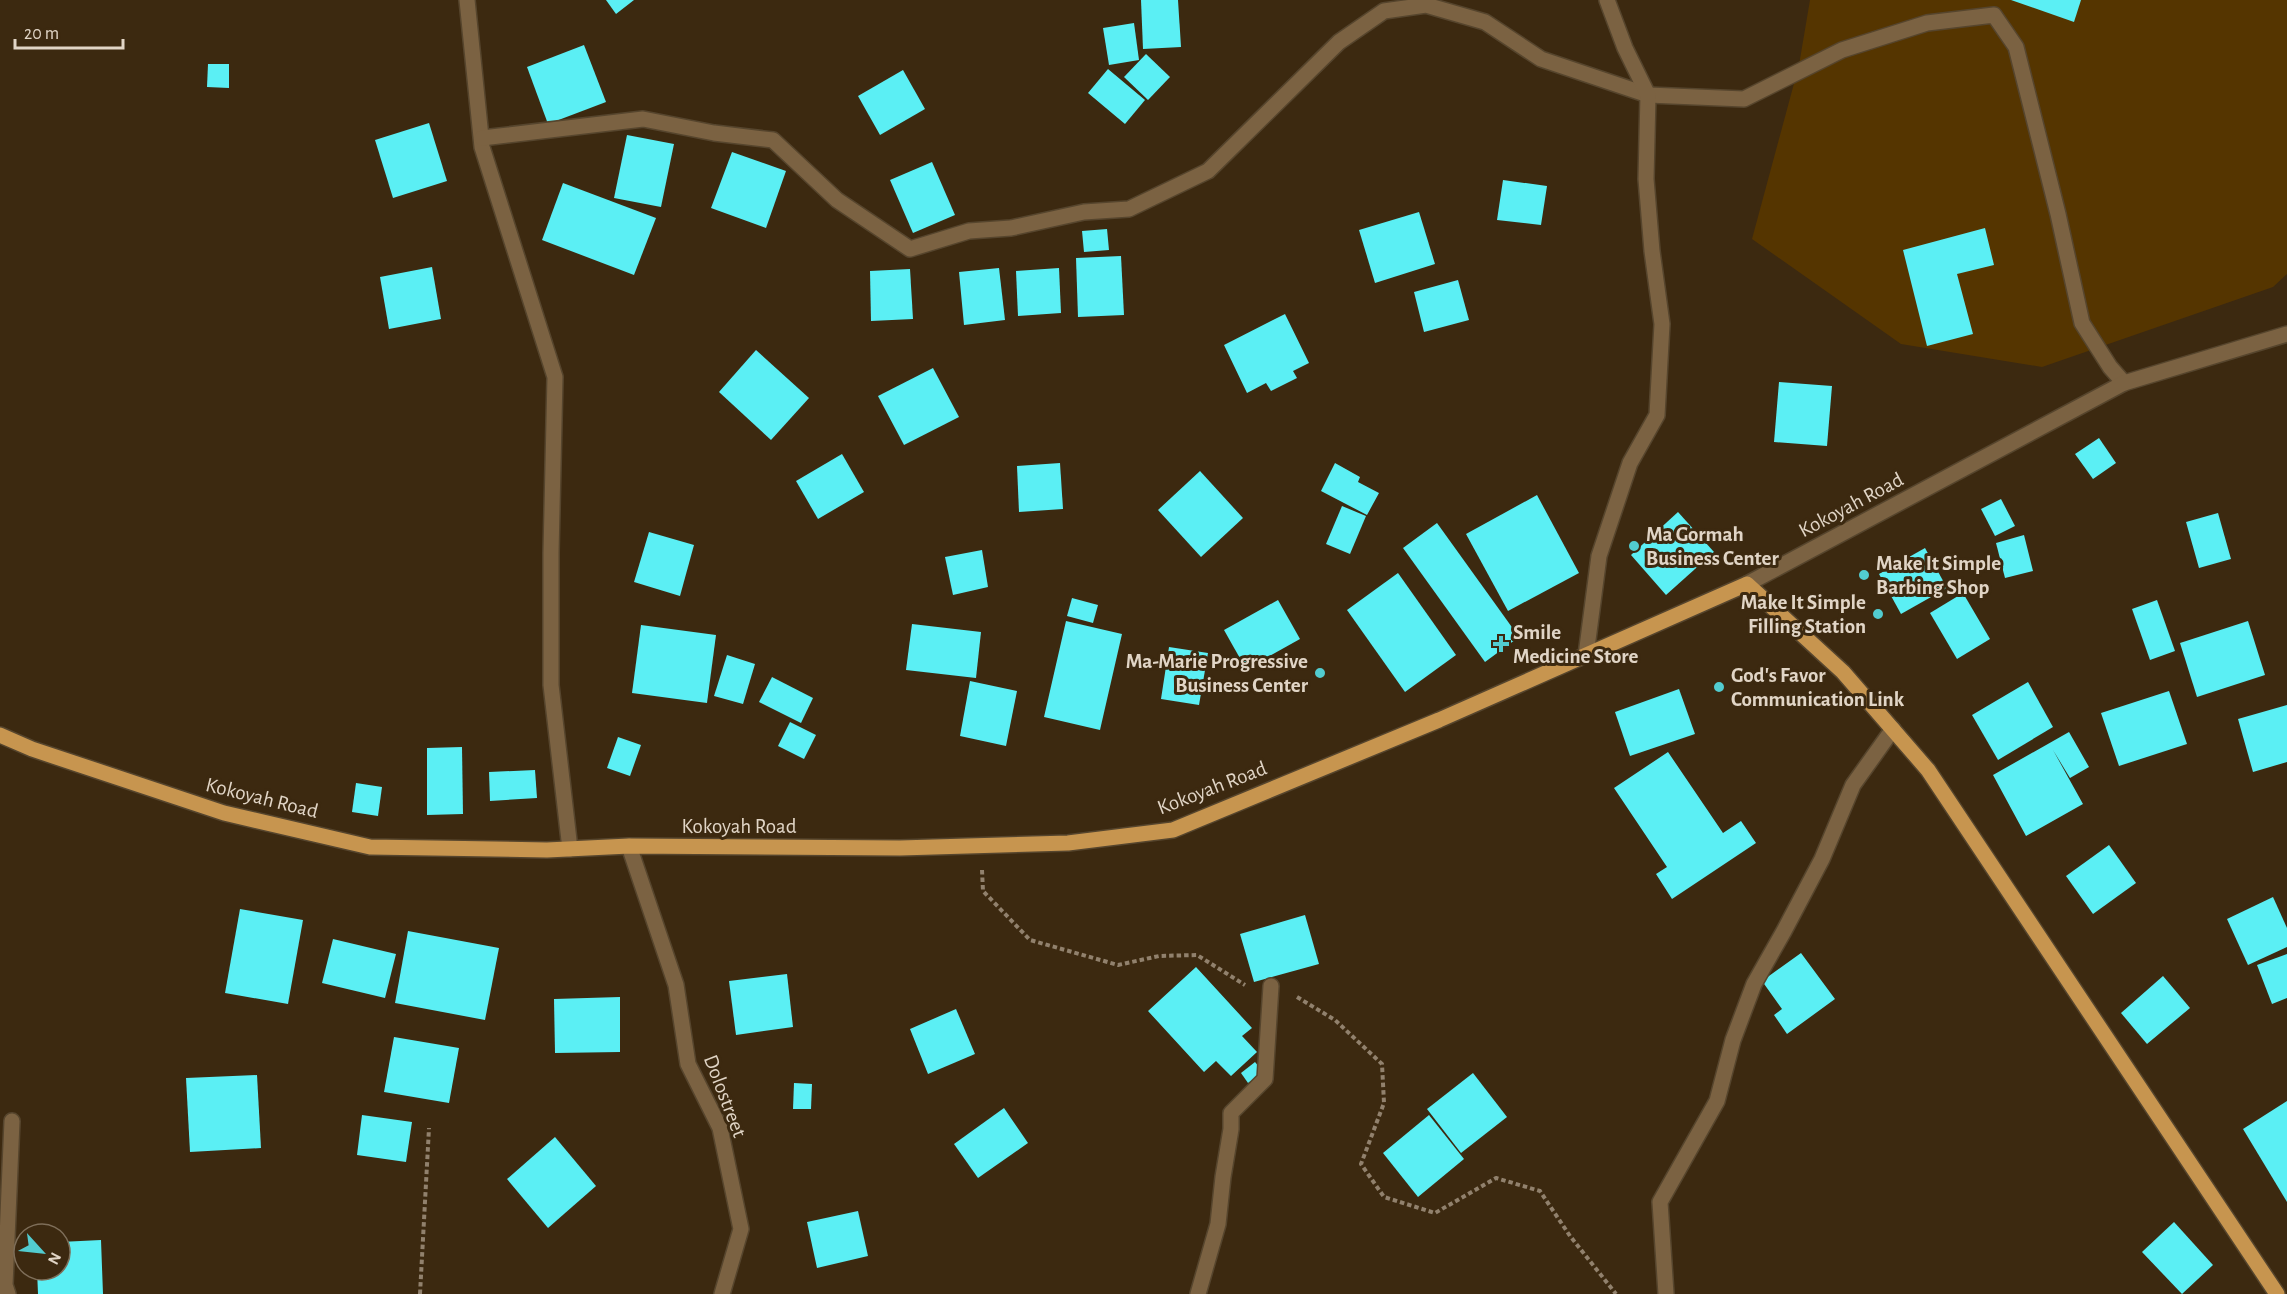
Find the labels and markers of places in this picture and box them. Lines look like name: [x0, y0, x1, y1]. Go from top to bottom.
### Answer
place label: Ma Gormah Business Center: [1646, 524, 1779, 569]
marker: Ma Gormah Business Center: [1627, 539, 1641, 553]
place label: Make It Simple Barbing Shop: [1876, 553, 2001, 598]
marker: Make It Simple Barbing Shop: [1857, 568, 1871, 582]
place label: Make It Simple Filling Station: [1741, 592, 1866, 637]
marker: Make It Simple Filling Station: [1871, 607, 1885, 621]
place label: Smile Medicine Store: [1513, 622, 1639, 667]
marker: Smile Medicine Store: [1494, 637, 1508, 651]
place label: Ma-Marie Progressive Business Center: [1126, 651, 1309, 696]
place label: God's Favor Communication Link: [1731, 665, 1905, 710]
marker: Ma-Marie Progressive Business Center: [1313, 666, 1327, 680]
marker: God's Favor Communication Link: [1712, 680, 1726, 694]

